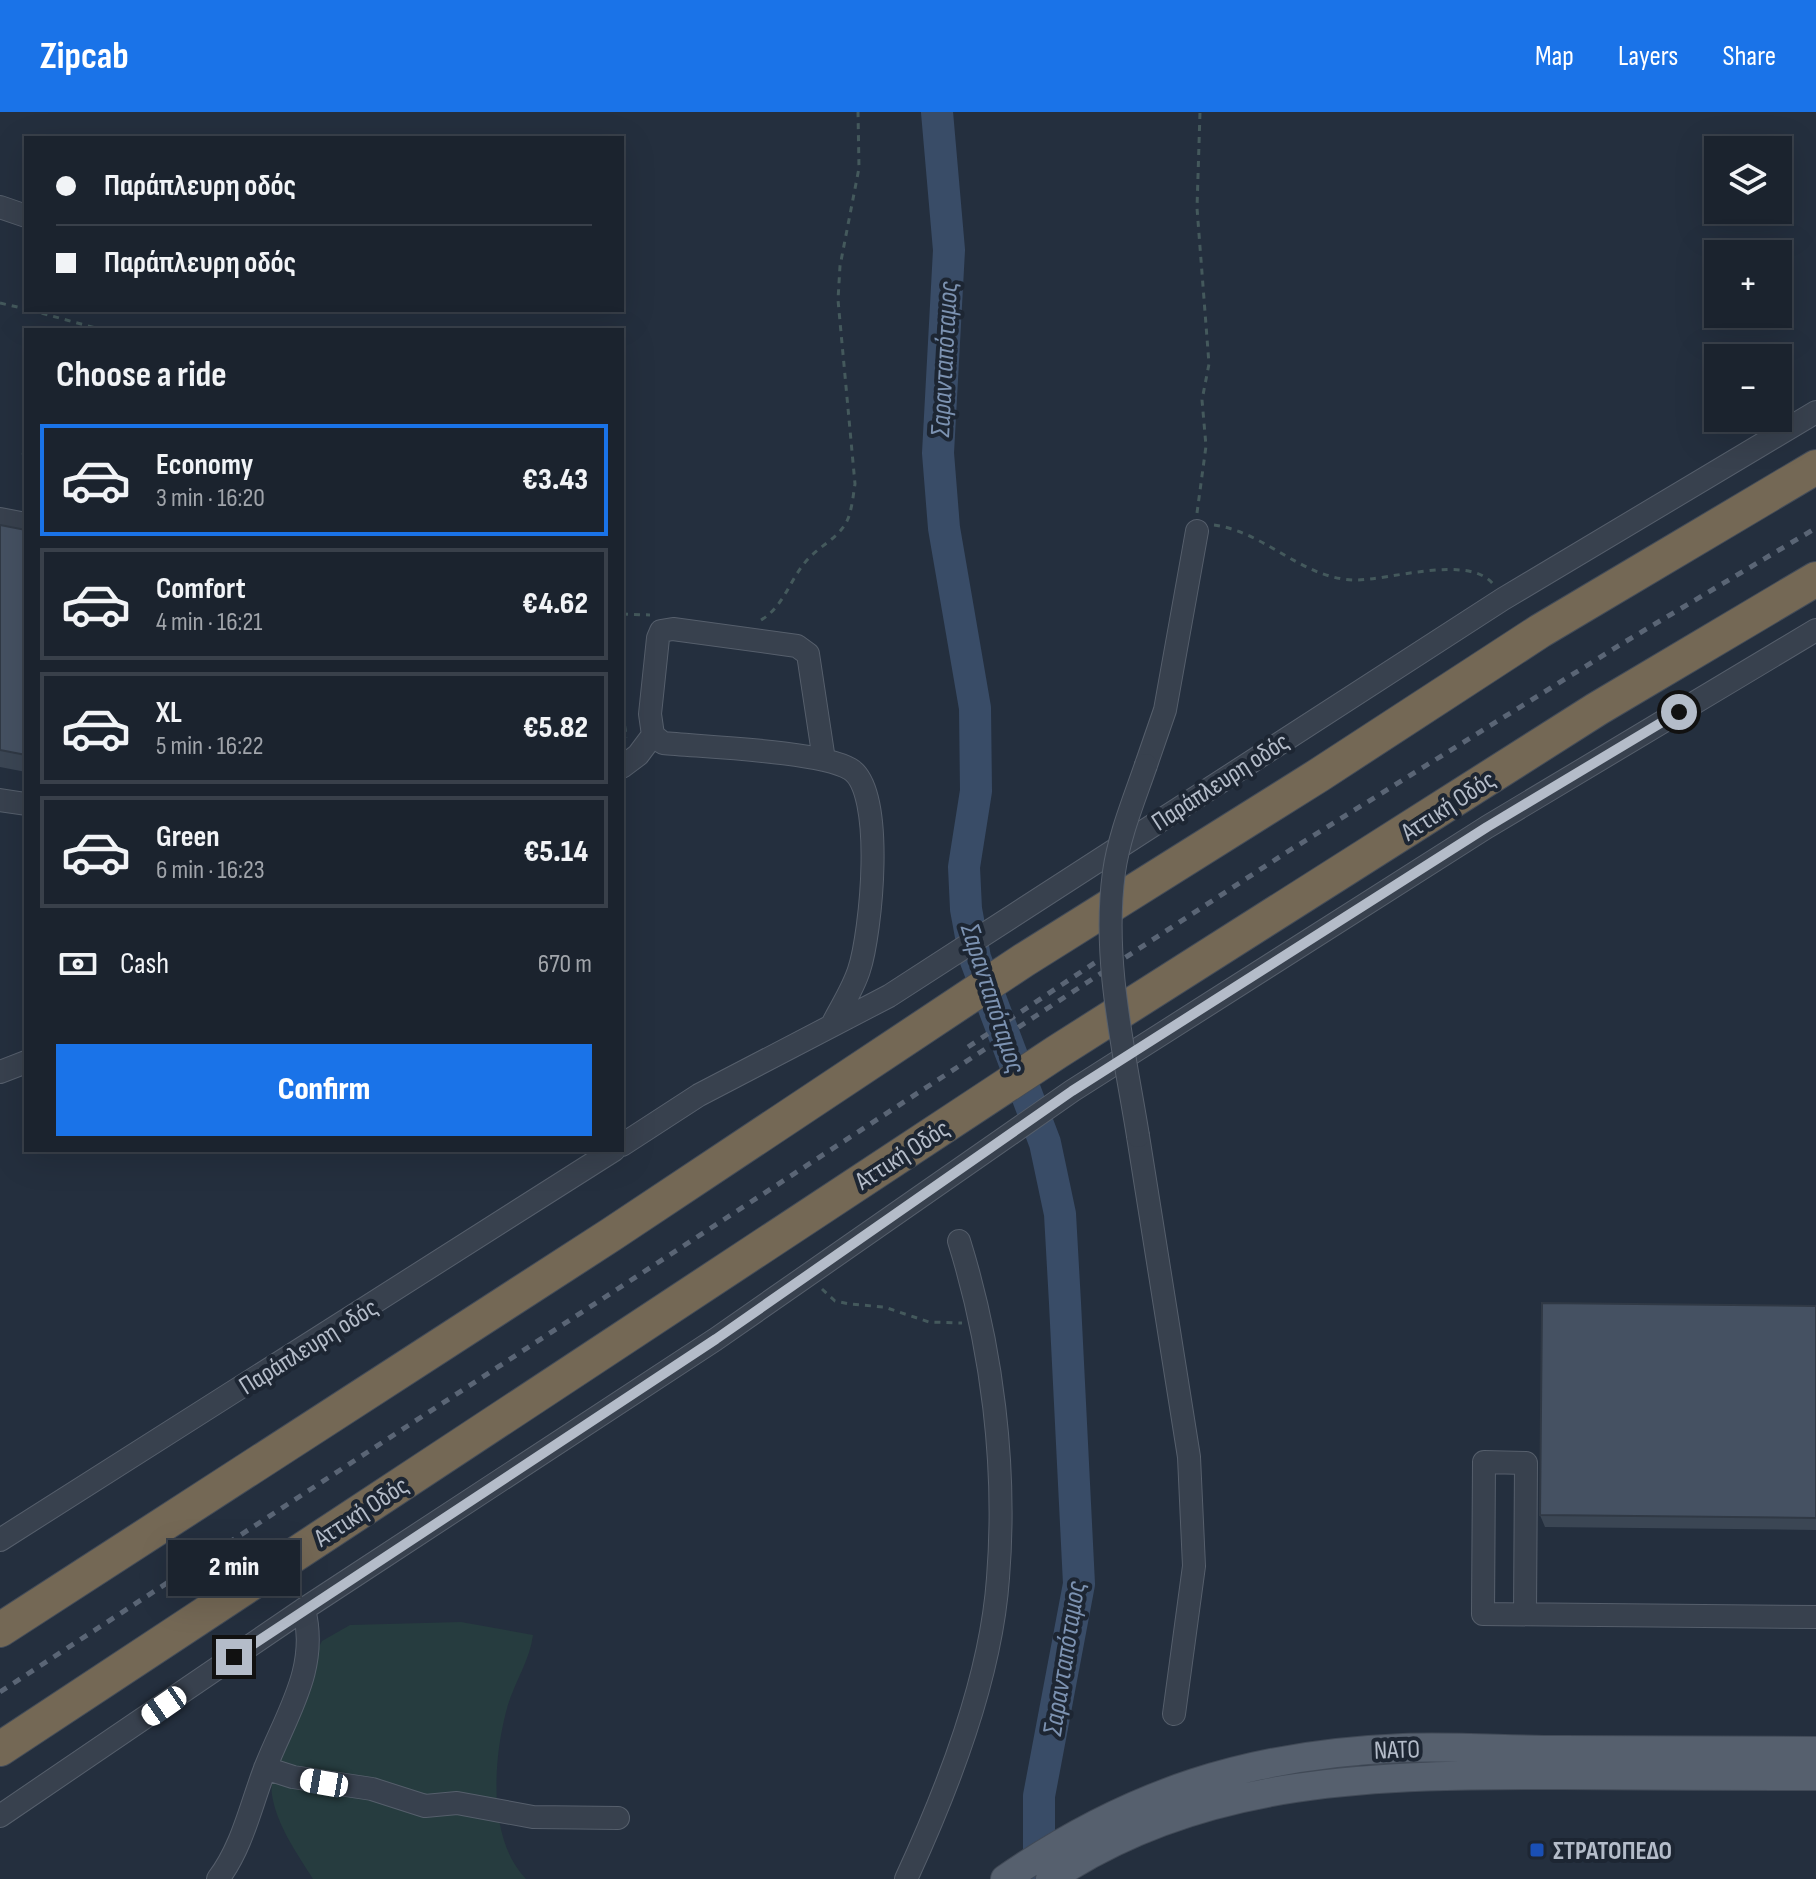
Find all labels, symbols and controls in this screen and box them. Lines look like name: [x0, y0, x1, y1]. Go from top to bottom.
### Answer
text: Zipcab: [40, 34, 129, 79]
text: Map: [1535, 40, 1574, 73]
text: Layers: [1618, 40, 1678, 73]
text: Share: [1722, 40, 1776, 73]
map controls: [1704, 136, 1792, 432]
button: layers: [1704, 136, 1792, 224]
text: Παράπλευρη οδός: [104, 168, 296, 204]
button: +: [1704, 240, 1792, 328]
text: Παράπλευρη οδός: [104, 245, 296, 281]
water label: Σαρανταπόταμος: [924, 280, 965, 439]
button: −: [1704, 344, 1792, 432]
text: Choose a ride: [56, 354, 227, 397]
icon: car: [60, 444, 132, 516]
text: Economy: [156, 447, 253, 483]
text: €3.43: [522, 462, 588, 498]
text: 3 min · 16:20: [156, 483, 265, 514]
icon: car: [60, 568, 132, 640]
text: Comfort: [156, 571, 246, 607]
text: €4.62: [522, 586, 588, 622]
text: 4 min · 16:21: [156, 607, 262, 638]
icon: car: [60, 692, 132, 764]
route start: [1661, 694, 1697, 730]
text: XL: [156, 695, 182, 731]
text: €5.82: [523, 710, 588, 746]
street label: Παράπλευρη οδός: [1146, 726, 1295, 838]
text: 5 min · 16:22: [156, 731, 264, 762]
street label: Αττική Οδός: [1395, 764, 1502, 849]
icon: car: [60, 816, 132, 888]
text: Green: [156, 819, 220, 855]
text: €5.14: [524, 834, 588, 870]
text: 6 min · 16:23: [156, 855, 265, 886]
water label: Σαρανταπόταμος: [952, 918, 1032, 1078]
icon: cash: [56, 942, 100, 986]
text: Cash: [120, 946, 169, 982]
text: 670 m: [538, 949, 592, 980]
button: Confirm: [56, 1044, 592, 1136]
street label: Αττική Οδός: [849, 1113, 956, 1198]
street label: Παράπλευρη οδός: [234, 1292, 384, 1402]
street label: Αττική Οδός: [308, 1470, 415, 1555]
callout: 2 min: [168, 1541, 300, 1597]
text: 2 min: [209, 1552, 259, 1583]
water label: Σαρανταπόταμος: [1036, 1578, 1093, 1739]
route end: [216, 1639, 252, 1675]
car: [137, 1682, 191, 1730]
street label: ΝΑΤΟ: [1373, 1734, 1421, 1767]
car: [298, 1767, 350, 1799]
place label: ΣΤΡΑΤΟΠΕΔΟ: [1553, 1836, 1672, 1867]
marker: ΣΤΡΑΤΟΠΕΔΟ: [1528, 1841, 1546, 1859]

